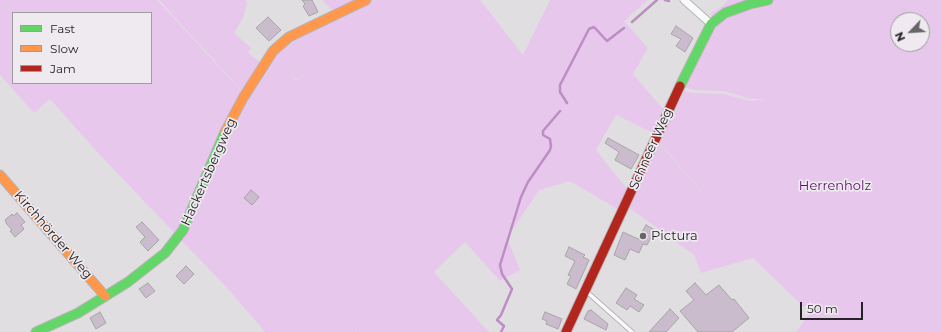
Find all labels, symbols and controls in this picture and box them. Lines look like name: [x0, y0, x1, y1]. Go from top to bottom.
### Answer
legend: [12, 12, 152, 84]
north arrow: [890, 12, 930, 52]
text: Fast: [50, 21, 75, 36]
text: N: [892, 30, 908, 44]
text: Slow: [50, 41, 79, 56]
text: Jam: [50, 61, 76, 76]
street label: Schneer Weg: [626, 106, 676, 192]
street label: Hackertsbergweg: [178, 116, 240, 228]
park label: Herrenholz: [799, 178, 871, 194]
street label: Kirchhörder Weg: [11, 188, 95, 282]
place label: Pictura: [651, 228, 698, 244]
marker: Pictura: [638, 231, 648, 241]
scale bar: [802, 294, 865, 320]
text: 50 m: [807, 301, 838, 316]

